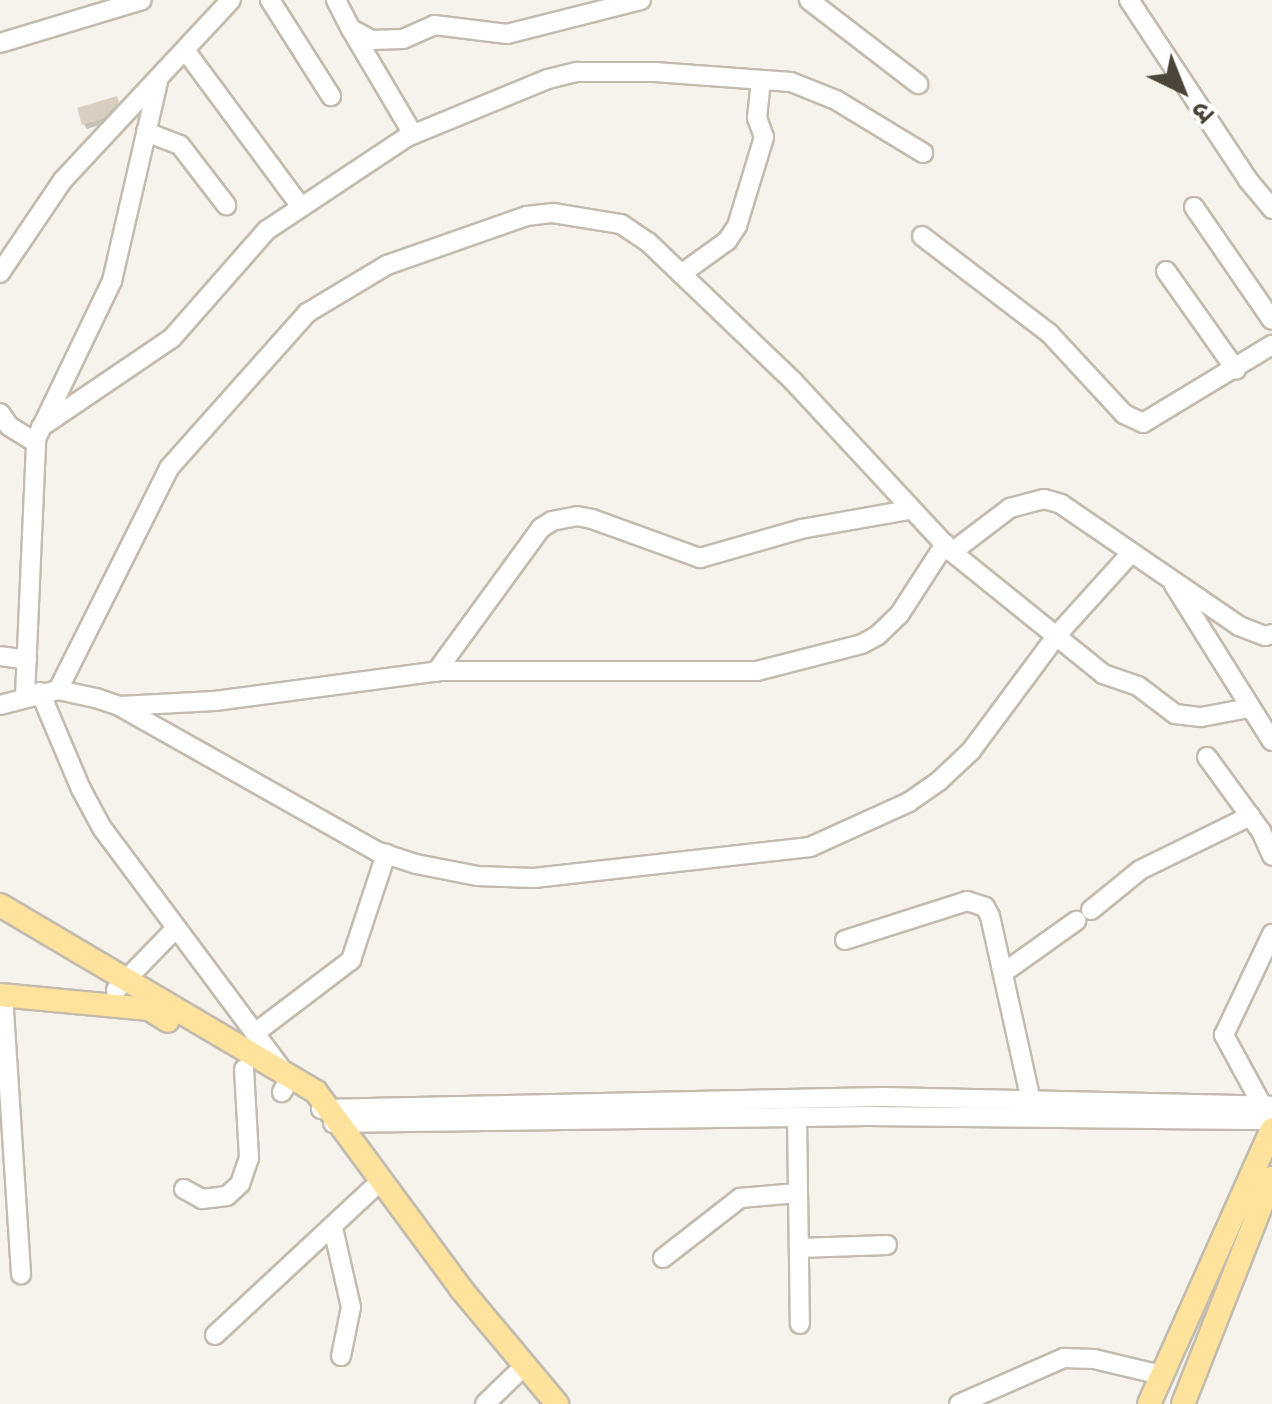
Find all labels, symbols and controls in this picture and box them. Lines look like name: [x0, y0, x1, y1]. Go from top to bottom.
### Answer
north arrow: [1132, 40, 1232, 140]
text: उ: [1186, 95, 1220, 130]

